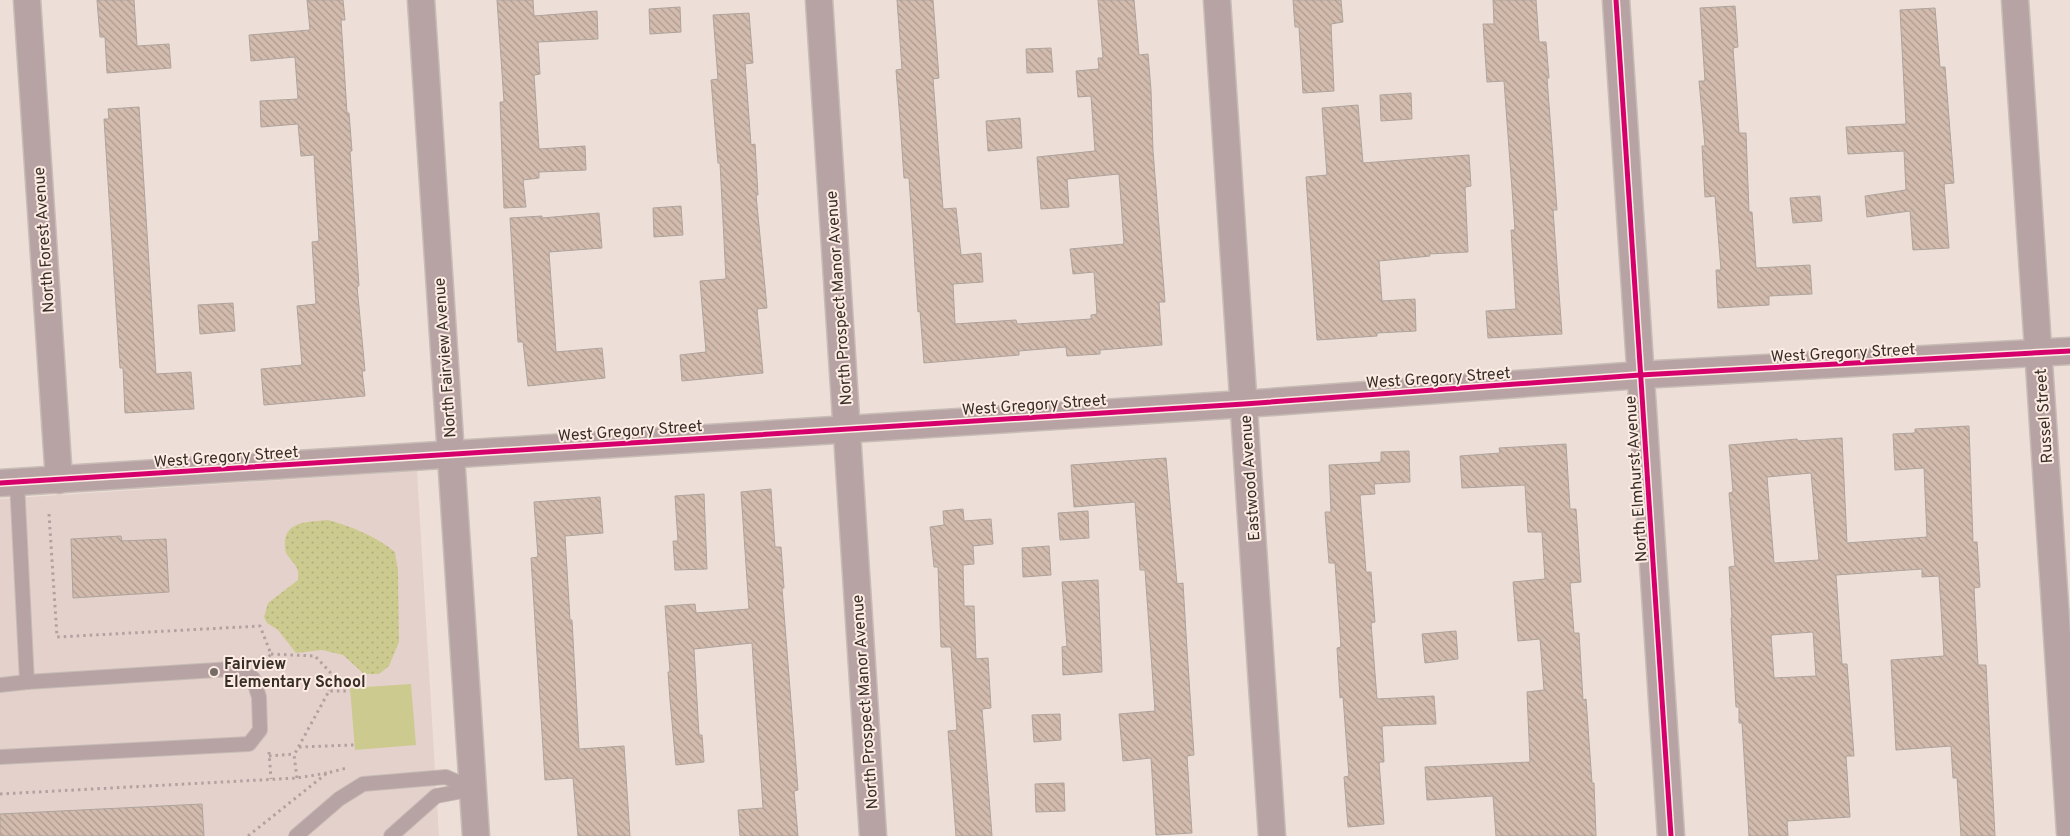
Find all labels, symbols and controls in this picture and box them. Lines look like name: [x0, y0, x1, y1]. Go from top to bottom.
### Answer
street label: North Forest Avenue: [30, 166, 60, 313]
street label: North Prospect Manor Avenue: [823, 190, 857, 406]
street label: North Fairview Avenue: [430, 277, 462, 439]
street label: West Gregory Street: [1770, 340, 1916, 368]
street label: West Gregory Street: [1365, 364, 1511, 394]
street label: Russel Street: [2032, 368, 2058, 464]
street label: West Gregory Street: [961, 391, 1107, 421]
street label: North Elmhurst Avenue: [1621, 395, 1653, 563]
street label: Eastwood Avenue: [1237, 414, 1265, 542]
street label: West Gregory Street: [557, 417, 703, 447]
street label: West Gregory Street: [153, 443, 299, 473]
street label: North Prospect Manor Avenue: [849, 594, 883, 810]
place label: Fairview Elementary School: [224, 655, 366, 693]
marker: Fairview Elementary School: [208, 666, 220, 678]

